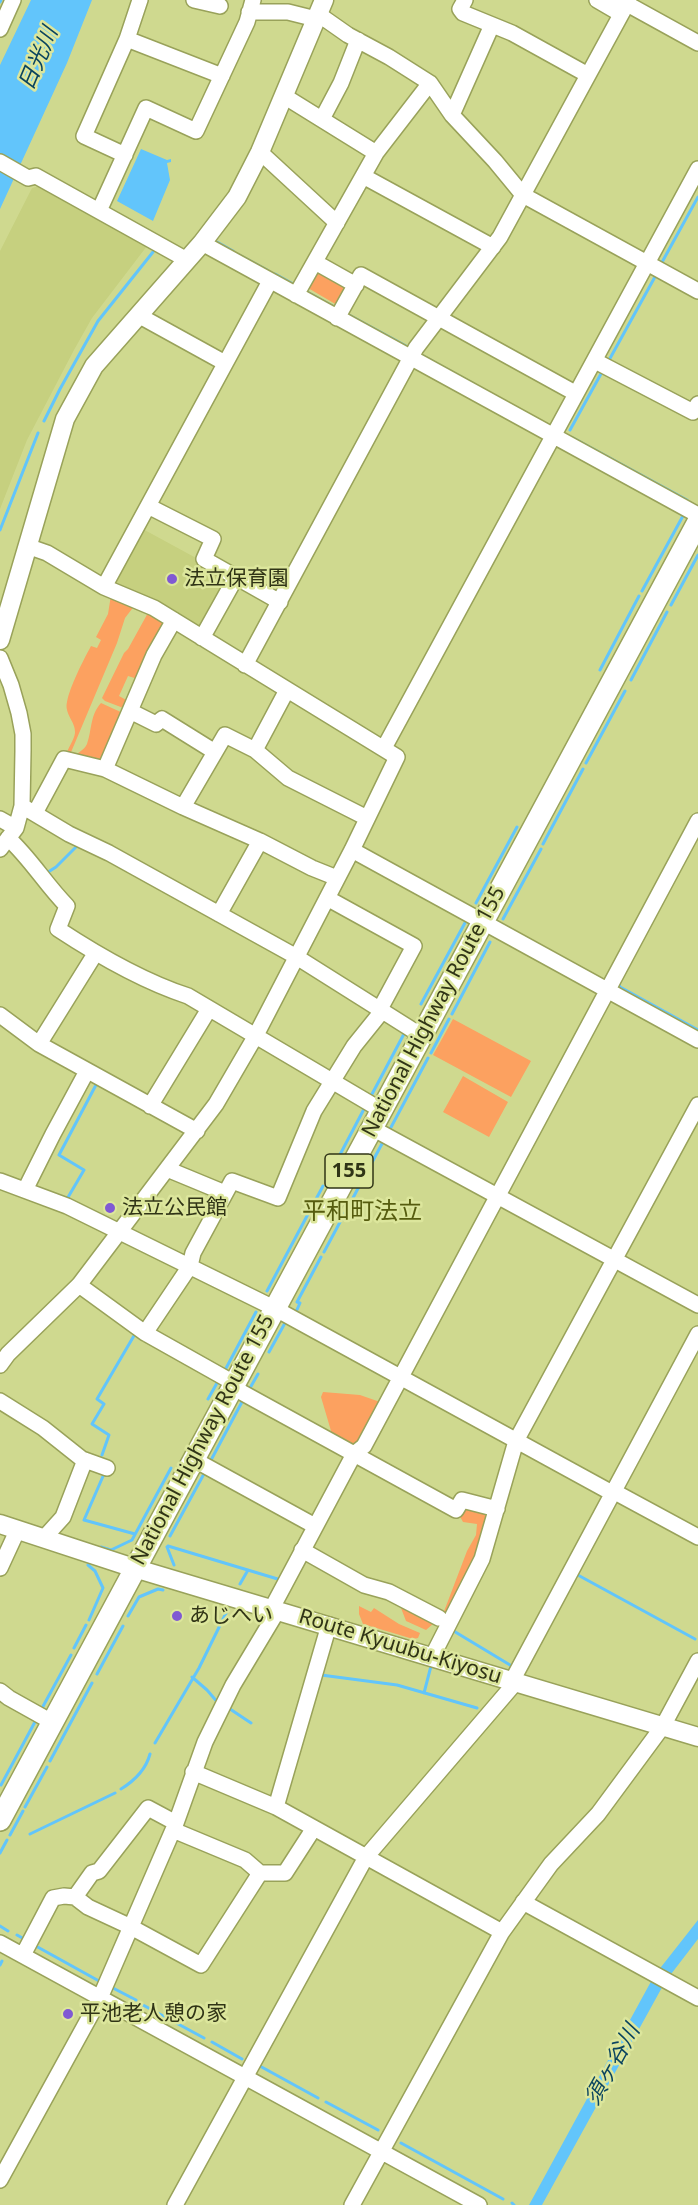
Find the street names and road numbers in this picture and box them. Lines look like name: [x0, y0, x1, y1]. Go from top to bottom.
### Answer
street label: National Highway Route 155: [357, 882, 511, 1142]
road number: 155: [325, 1154, 373, 1188]
street label: National Highway Route 155: [126, 1310, 280, 1570]
street label: Route Kyuubu-Kiyosu: [296, 1604, 504, 1690]

